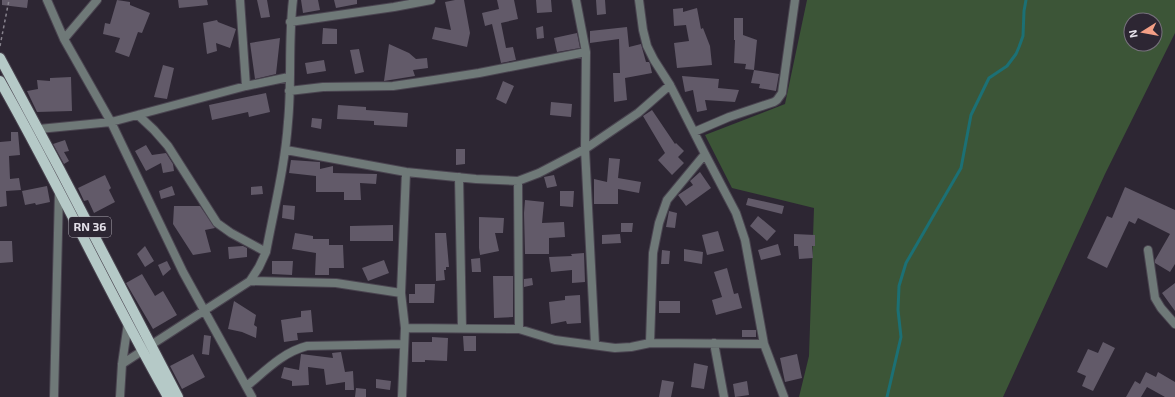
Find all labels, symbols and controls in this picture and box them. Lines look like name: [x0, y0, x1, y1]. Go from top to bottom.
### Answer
north arrow: [1123, 12, 1163, 52]
text: N: [1126, 29, 1140, 39]
road number: RN 36: [69, 217, 111, 237]

